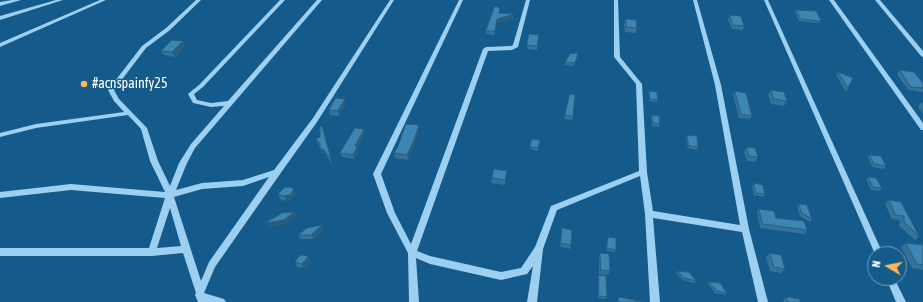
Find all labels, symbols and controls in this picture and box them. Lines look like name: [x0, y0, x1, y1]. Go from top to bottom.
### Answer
place label: #acnspainfy25: [92, 76, 168, 92]
marker: #acnspainfy25: [79, 79, 89, 89]
north arrow: [867, 246, 907, 286]
text: N: [870, 260, 883, 268]

